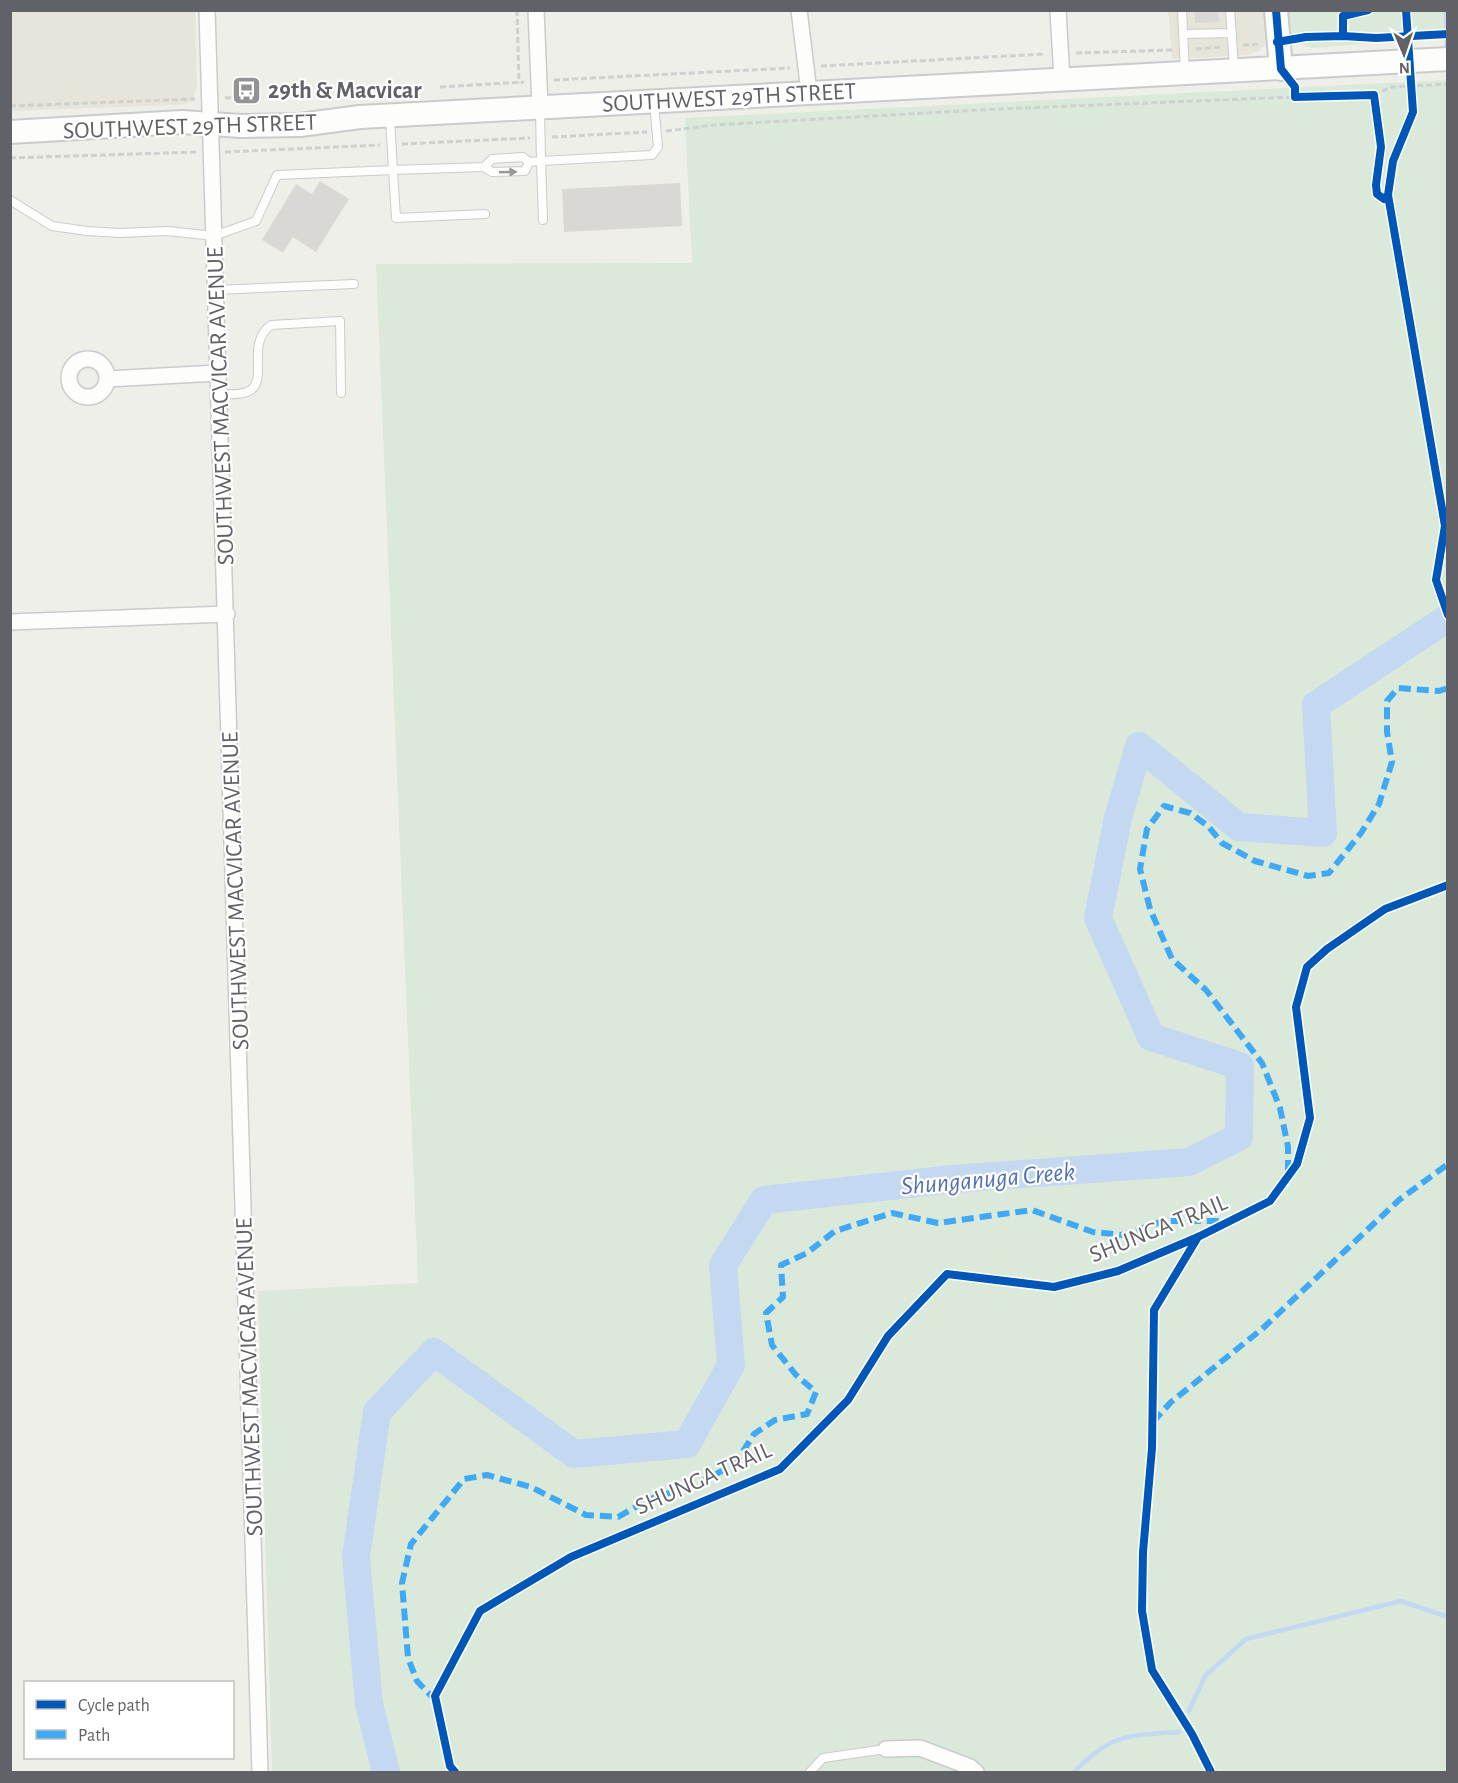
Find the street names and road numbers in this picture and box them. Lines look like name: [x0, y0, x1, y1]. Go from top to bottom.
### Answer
street label: SOUTHWEST 29TH STREET: [601, 79, 857, 117]
street label: SOUTHWEST 29TH STREET: [63, 111, 318, 143]
street label: SOUTHWEST MACVICAR AVENUE: [203, 246, 239, 566]
street label: SOUTHWEST MACVICAR AVENUE: [218, 731, 254, 1051]
street label: SHUNGA TRAIL: [1086, 1190, 1231, 1267]
street label: SOUTHWEST MACVICAR AVENUE: [232, 1217, 268, 1537]
street label: SHUNGA TRAIL: [632, 1438, 775, 1520]

